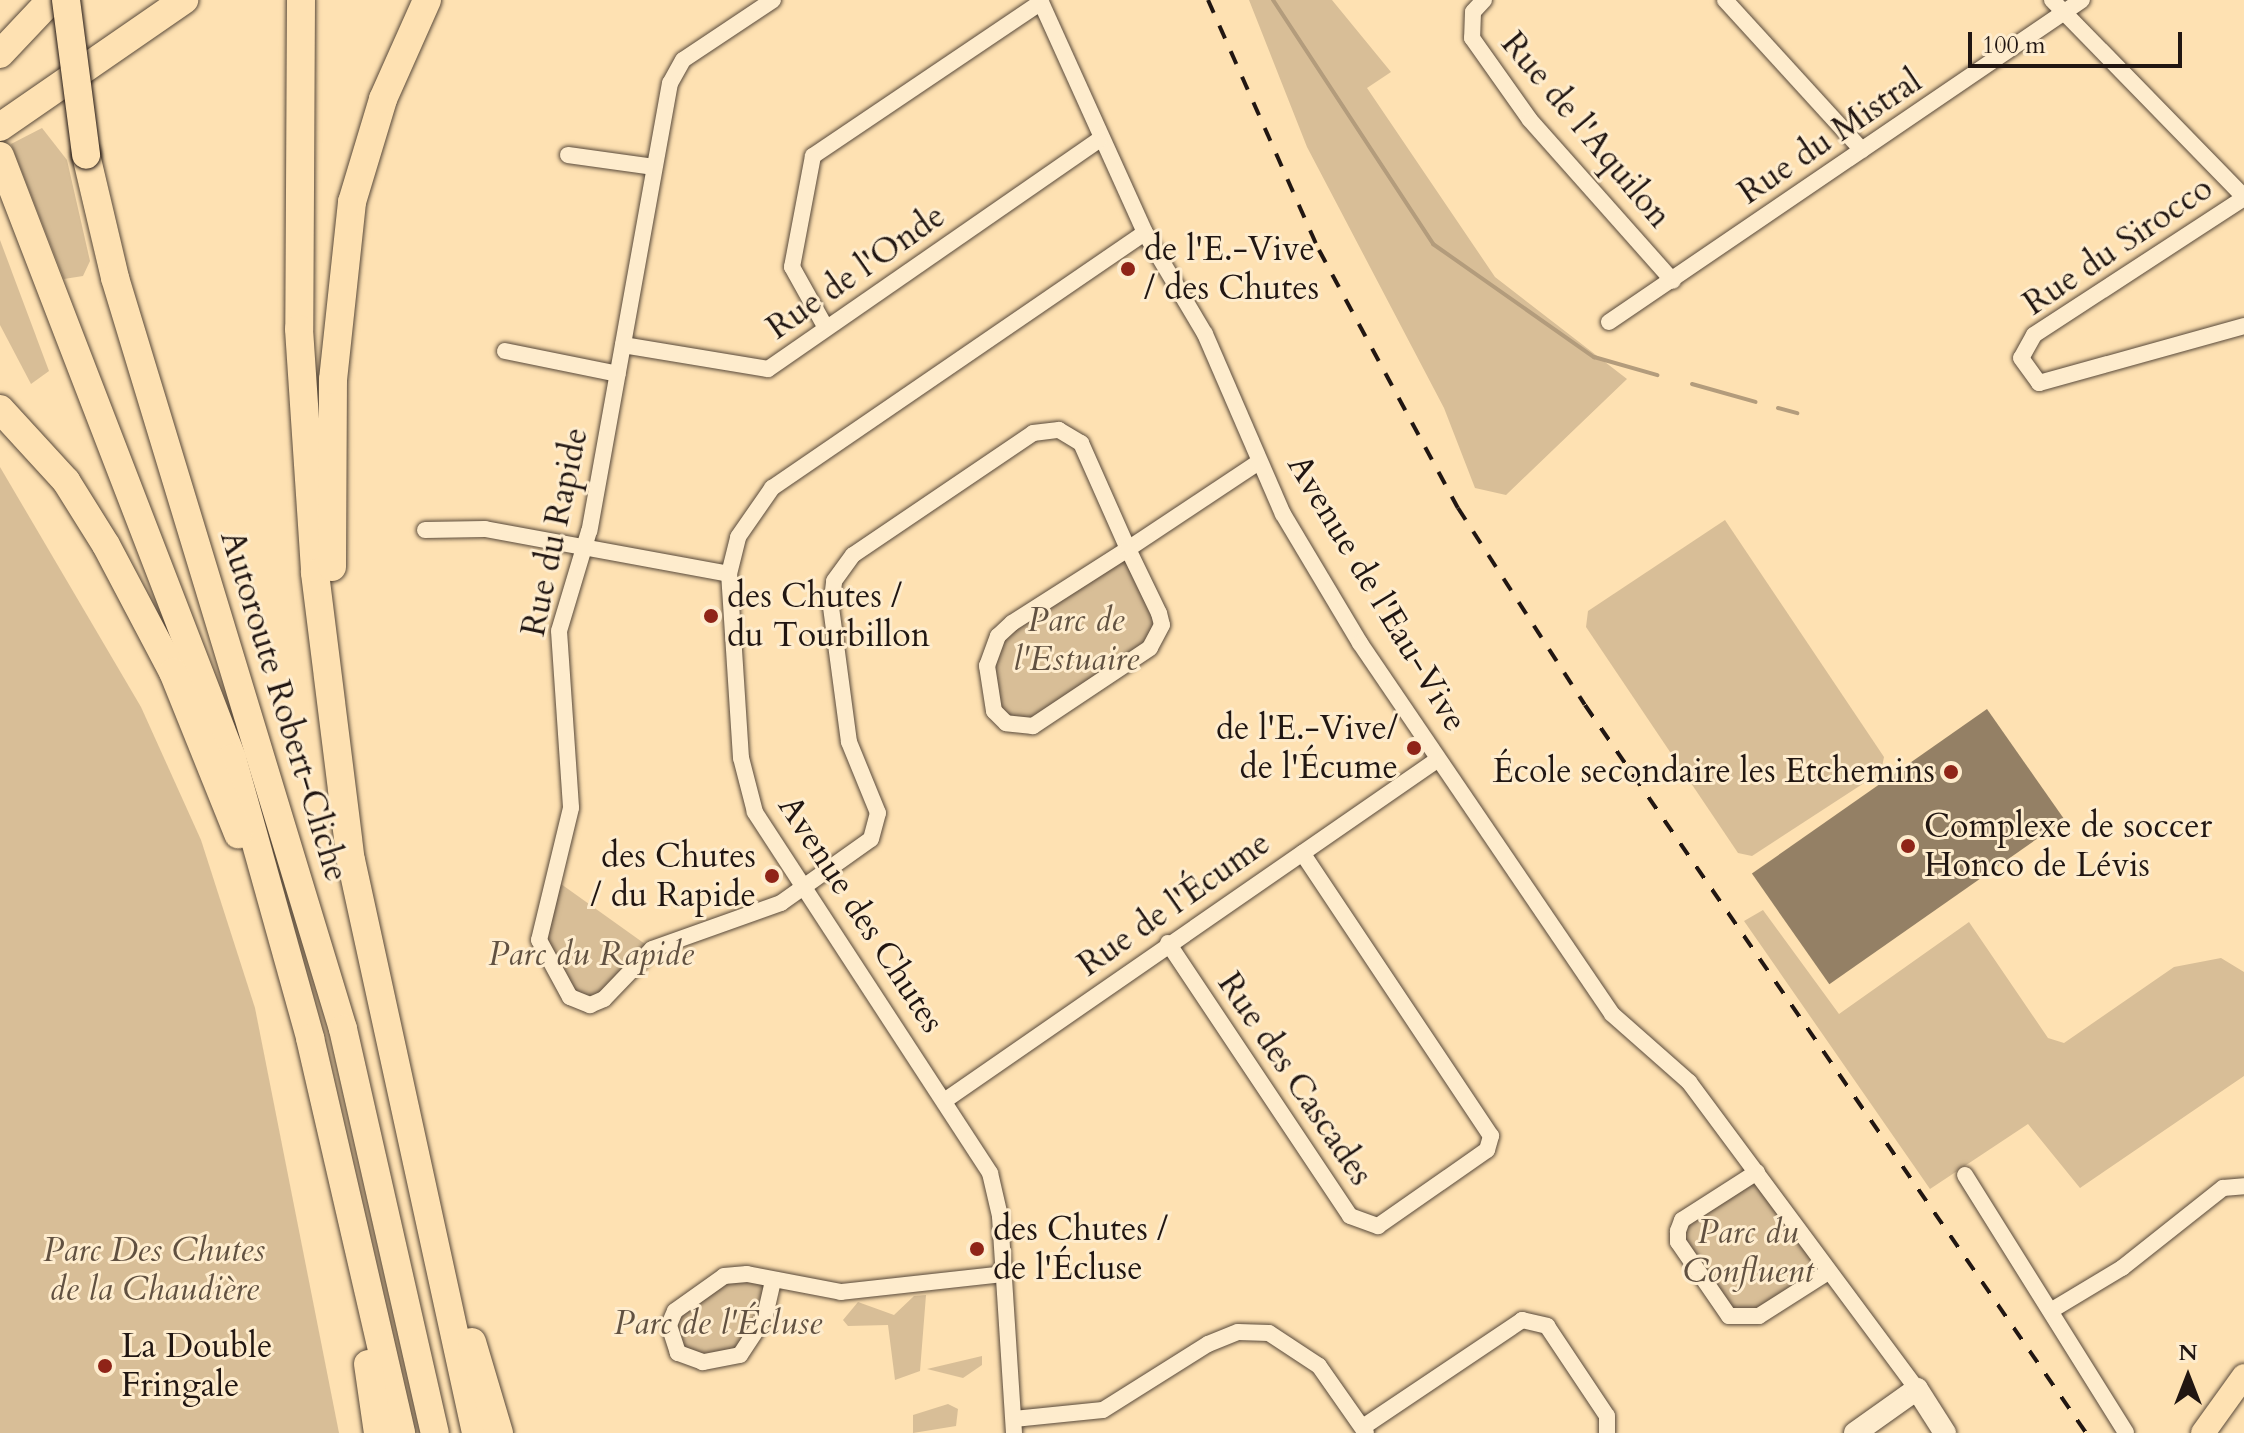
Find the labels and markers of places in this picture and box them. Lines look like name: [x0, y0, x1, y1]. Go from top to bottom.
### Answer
place label: de l'E.-Vive / des Chutes: [1144, 229, 1319, 308]
marker: de l'E.-Vive / des Chutes: [1119, 260, 1137, 278]
place label: des Chutes / du Tourbillon: [727, 576, 930, 656]
marker: des Chutes / du Tourbillon: [702, 607, 720, 625]
place label: de l'E.-Vive/ de l'Écume: [1216, 708, 1398, 788]
marker: de l'E.-Vive/ de l'Écume: [1405, 739, 1423, 757]
place label: École secondaire les Etchemins: [1493, 752, 1935, 792]
marker: École secondaire les Etchemins: [1942, 763, 1960, 781]
place label: Complexe de soccer Honco de Lévis: [1924, 806, 2212, 886]
place label: des Chutes / du Rapide: [591, 836, 756, 916]
marker: Complexe de soccer Honco de Lévis: [1899, 837, 1917, 855]
marker: des Chutes / du Rapide: [763, 867, 781, 885]
place label: des Chutes / de l'Écluse: [993, 1209, 1168, 1288]
marker: des Chutes / de l'Écluse: [968, 1240, 986, 1258]
place label: La Double Fringale: [121, 1326, 272, 1406]
marker: La Double Fringale: [96, 1357, 114, 1375]

